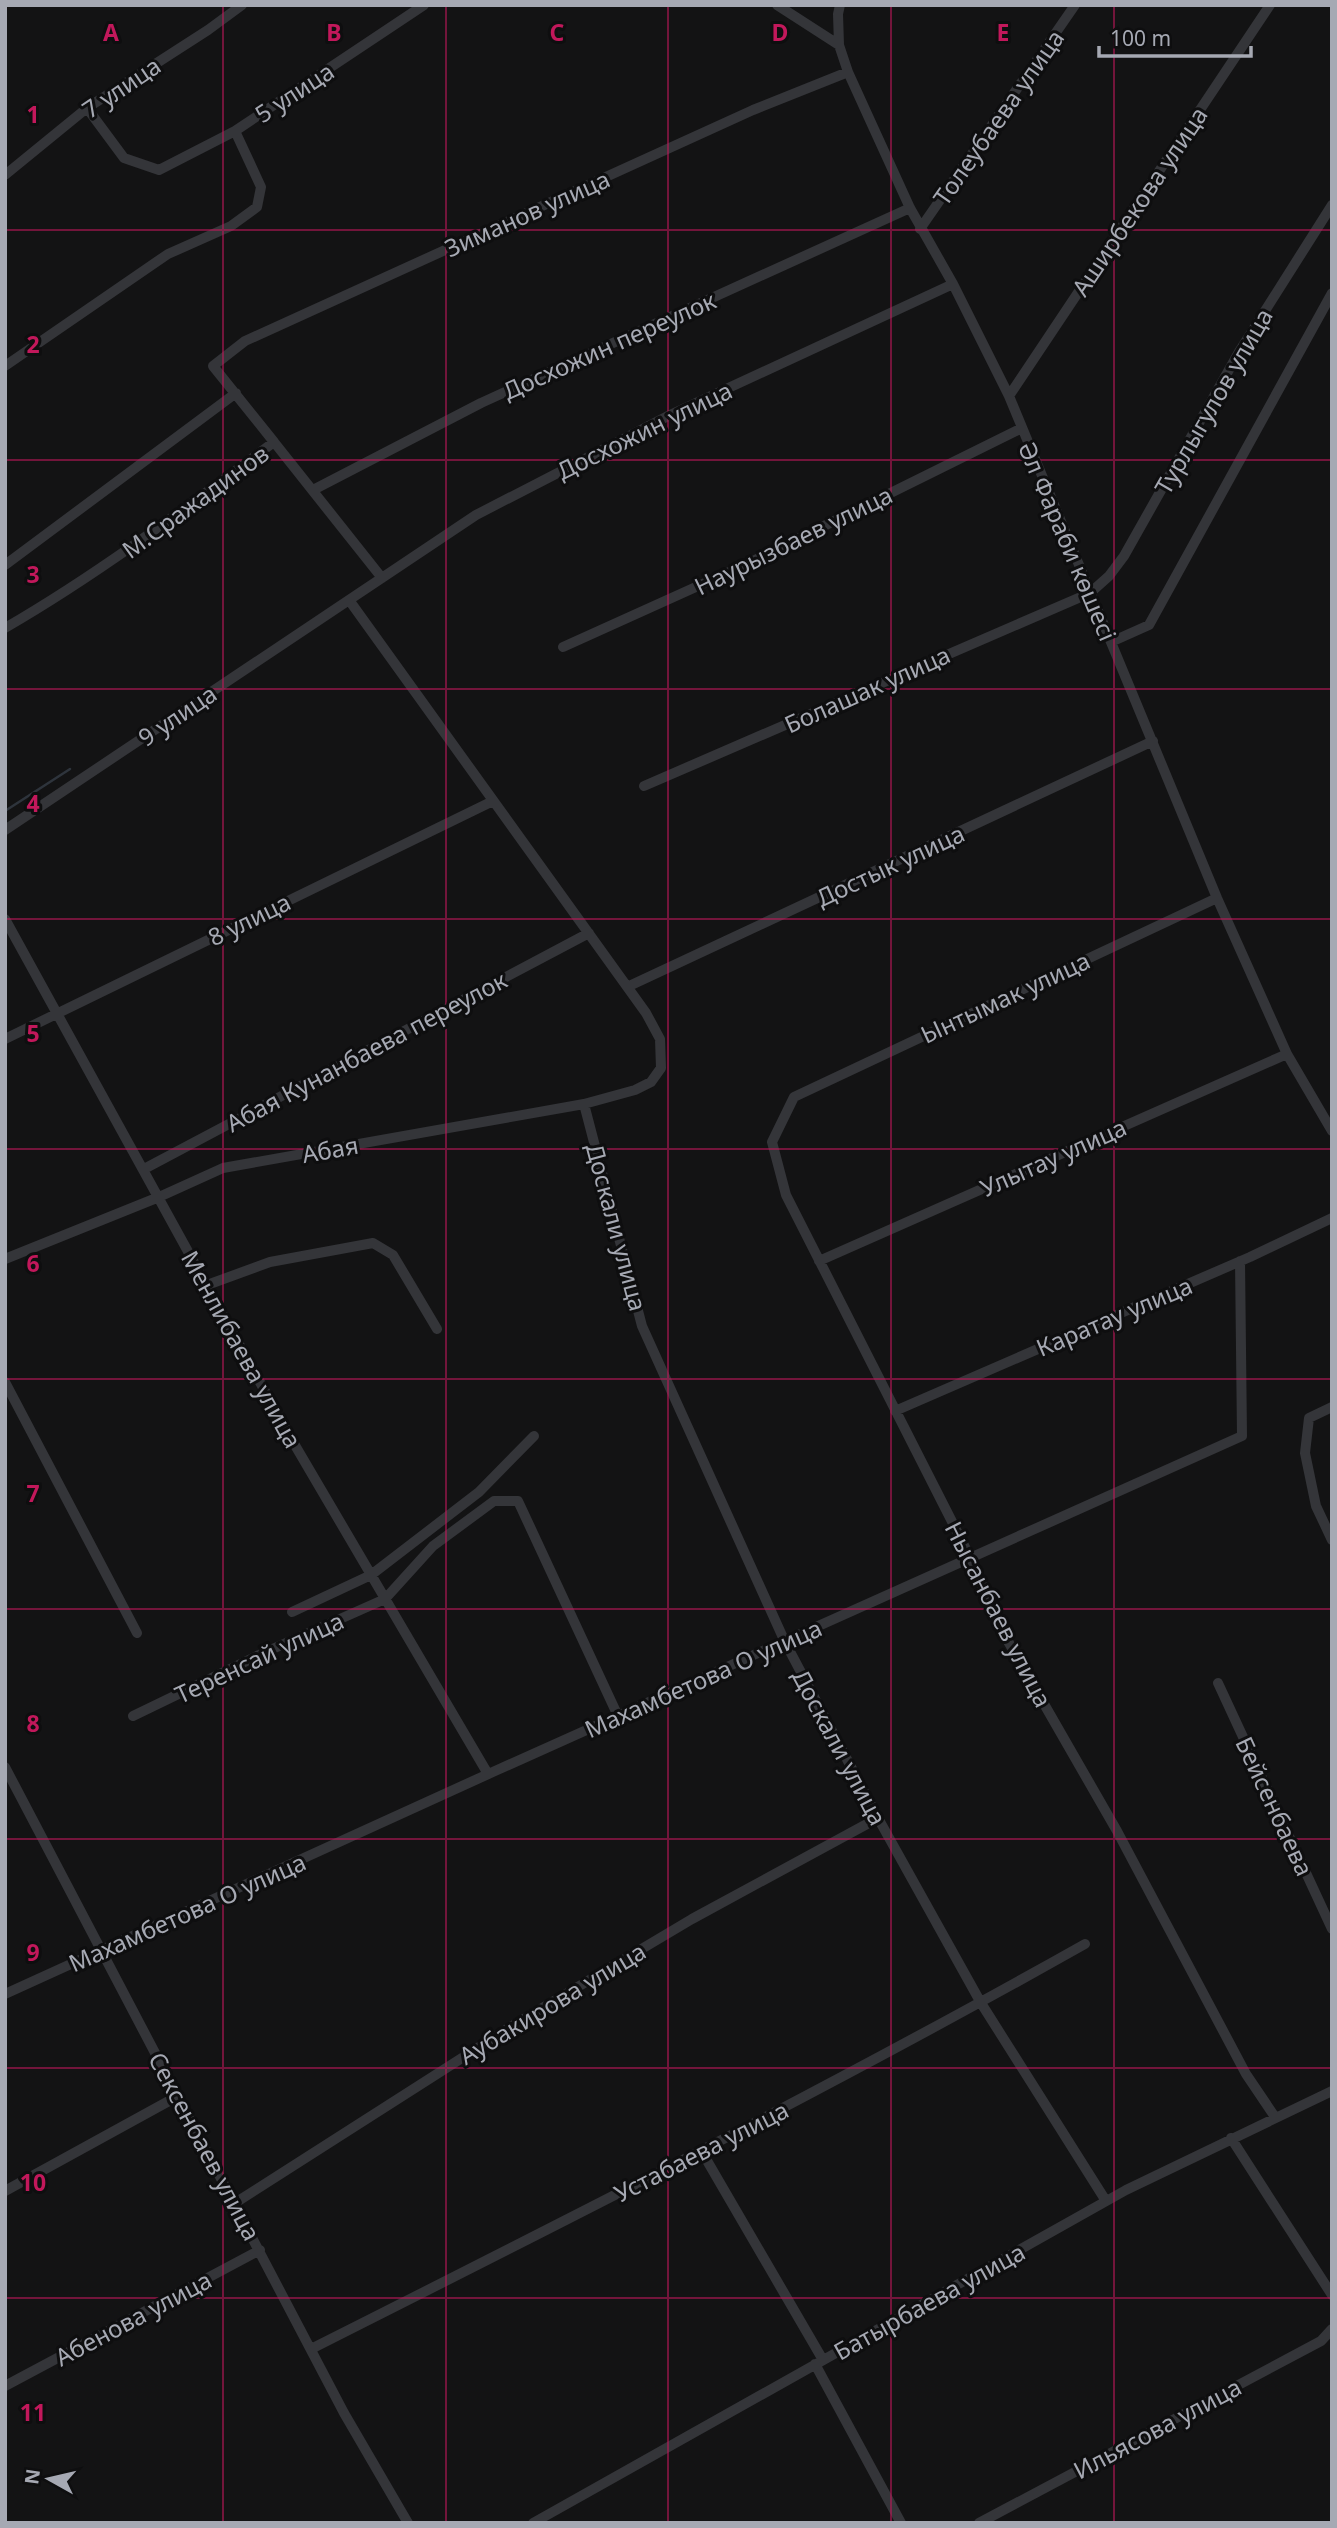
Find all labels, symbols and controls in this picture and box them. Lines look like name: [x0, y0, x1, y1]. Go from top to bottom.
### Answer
scale bar: [1099, 14, 1251, 58]
text: A: [103, 16, 119, 48]
text: B: [326, 16, 342, 48]
text: C: [550, 16, 565, 48]
text: D: [772, 16, 788, 48]
text: E: [997, 16, 1009, 48]
street label: Толеубаева улица: [925, 23, 1071, 211]
text: 100 m: [1110, 24, 1171, 52]
street label: 7 улица: [75, 49, 167, 125]
street label: 5 улица: [248, 54, 340, 130]
text: 1: [26, 98, 40, 130]
street label: Аширбекова улица: [1063, 100, 1215, 302]
street label: Зиманов улица: [439, 162, 615, 264]
street label: Досхожин переулок: [497, 283, 721, 407]
street label: Турлыгулов улица: [1146, 302, 1280, 500]
text: 2: [26, 328, 40, 360]
street label: Досхожин улица: [551, 373, 737, 487]
street label: М.Сражадинов: [115, 436, 275, 566]
street label: Әл Фараби көшесі: [1011, 436, 1125, 646]
street label: Наурызбаев улица: [689, 478, 897, 602]
text: 3: [26, 558, 40, 590]
street label: Болашак улица: [779, 638, 955, 740]
street label: 9 улица: [131, 677, 223, 753]
text: 4: [26, 787, 40, 819]
street label: Достык улица: [811, 816, 969, 914]
street label: 8 улица: [202, 885, 296, 953]
street label: Ынтымак улица: [915, 943, 1095, 1051]
street label: Абая Кунанбаева переулок: [220, 963, 513, 1139]
text: 5: [26, 1017, 40, 1049]
street label: Улытау улица: [975, 1110, 1131, 1204]
street label: Абая: [299, 1128, 361, 1170]
street label: Доскали улица: [579, 1139, 655, 1315]
street label: Менлибаева улица: [174, 1244, 310, 1454]
text: 6: [26, 1247, 40, 1279]
street label: Каратау улица: [1031, 1268, 1197, 1364]
text: 7: [26, 1477, 40, 1509]
street label: Нысанбаев улица: [938, 1515, 1060, 1713]
street label: Теренсай улица: [169, 1603, 349, 1711]
street label: Махамбетова О улица: [579, 1611, 827, 1745]
street label: Доскали улица: [785, 1663, 895, 1831]
text: 8: [26, 1707, 40, 1739]
street label: Бейсенбаева: [1228, 1731, 1322, 1881]
street label: Махамбетова О улица: [63, 1845, 311, 1979]
street label: Аубакирова улица: [452, 1934, 652, 2072]
text: 9: [26, 1936, 40, 1968]
street label: Сексенбаев улица: [141, 2046, 269, 2246]
street label: Устабаева улица: [608, 2093, 794, 2209]
text: 10: [20, 2166, 46, 2198]
street label: Батырбаева улица: [827, 2235, 1031, 2367]
street label: Абенова улица: [49, 2263, 217, 2373]
street label: Ильясова улица: [1067, 2370, 1247, 2486]
text: 11: [20, 2396, 46, 2428]
north arrow: [14, 2444, 84, 2514]
text: N: [18, 2467, 46, 2486]

